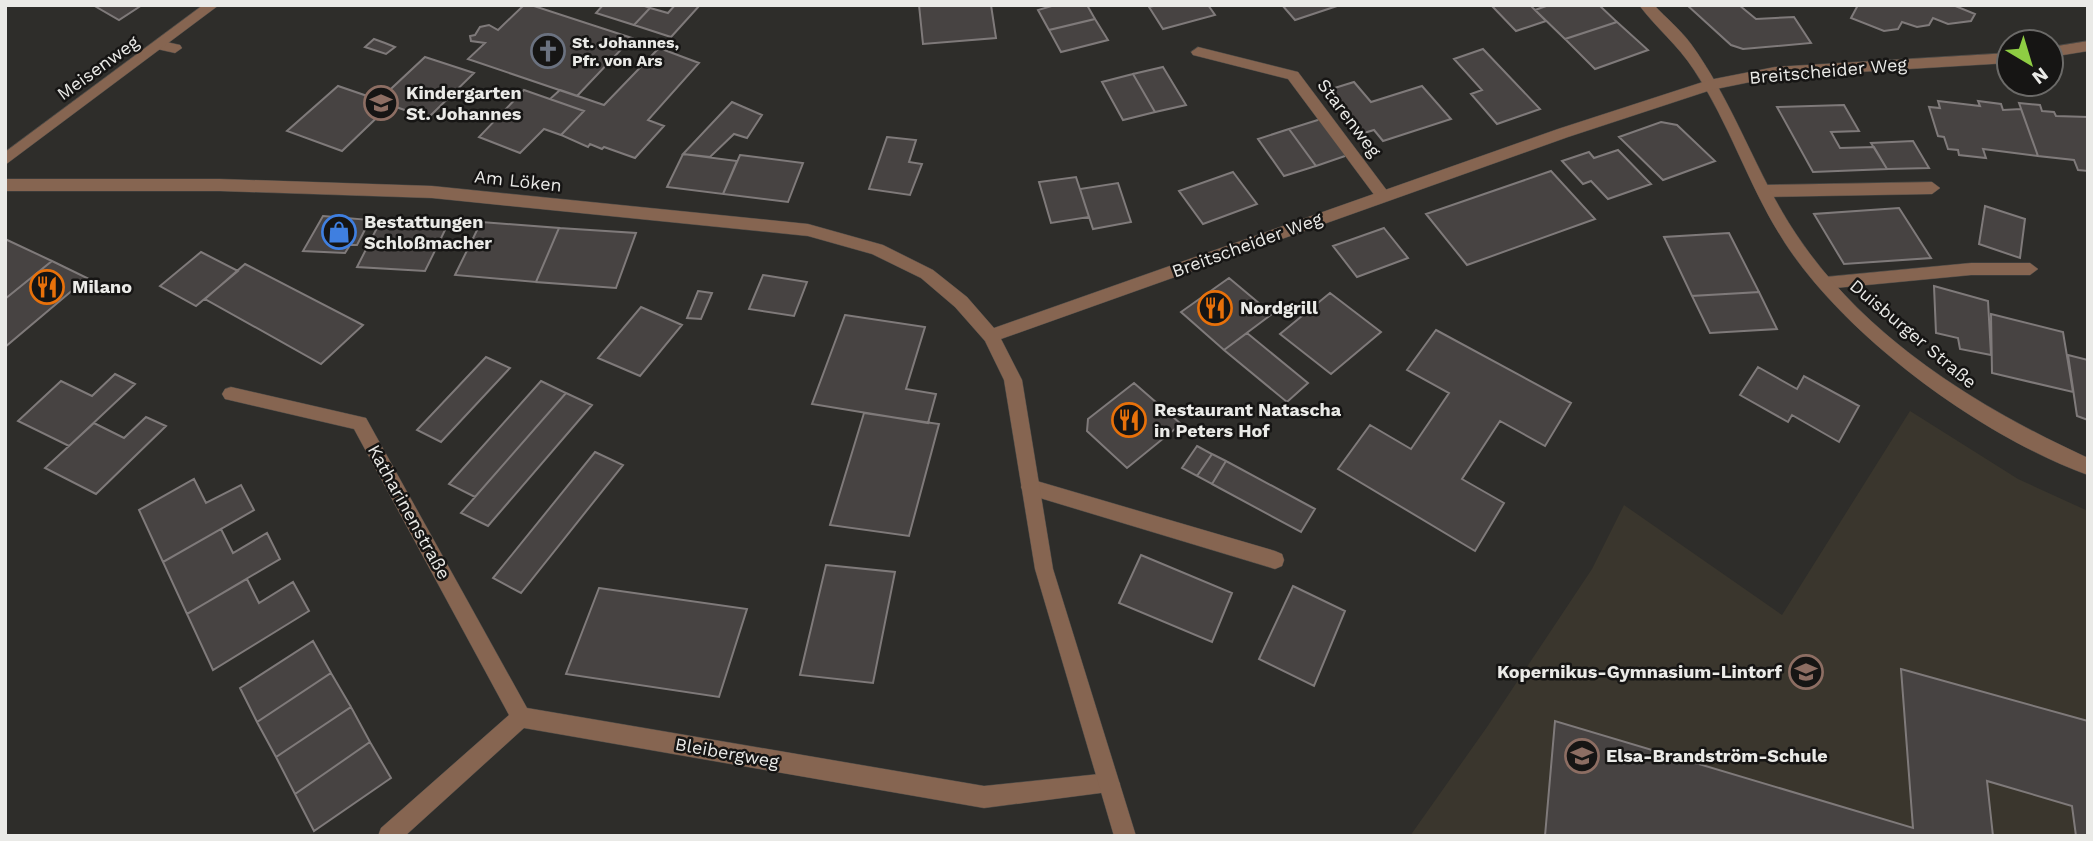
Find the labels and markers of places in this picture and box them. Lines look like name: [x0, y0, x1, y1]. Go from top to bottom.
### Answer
church icon: St. Johannes, Pfr. von Ars: [529, 32, 567, 70]
place label: St. Johannes, Pfr. von Ars: [572, 33, 679, 70]
place label: Kindergarten St. Johannes: [406, 82, 522, 124]
school or university icon: Kindergarten St. Johannes: [362, 84, 400, 122]
place label: Bestattungen Schloßmacher: [364, 211, 492, 253]
shop icon: Bestattungen Schloßmacher: [320, 213, 358, 251]
restaurant icon: Milano: [28, 268, 66, 306]
place label: Milano: [72, 276, 132, 297]
restaurant icon: Nordgrill: [1196, 289, 1234, 327]
place label: Nordgrill: [1240, 297, 1318, 318]
place label: Restaurant Natascha in Peters Hof: [1154, 399, 1342, 441]
restaurant icon: Restaurant Natascha in Peters Hof: [1110, 401, 1148, 439]
school or university icon: Kopernikus-Gymnasium-Lintorf: [1787, 653, 1825, 691]
place label: Kopernikus-Gymnasium-Lintorf: [1497, 661, 1783, 682]
school or university icon: Elsa-Brandström-Schule: [1563, 737, 1601, 775]
place label: Elsa-Brandström-Schule: [1606, 745, 1828, 766]

